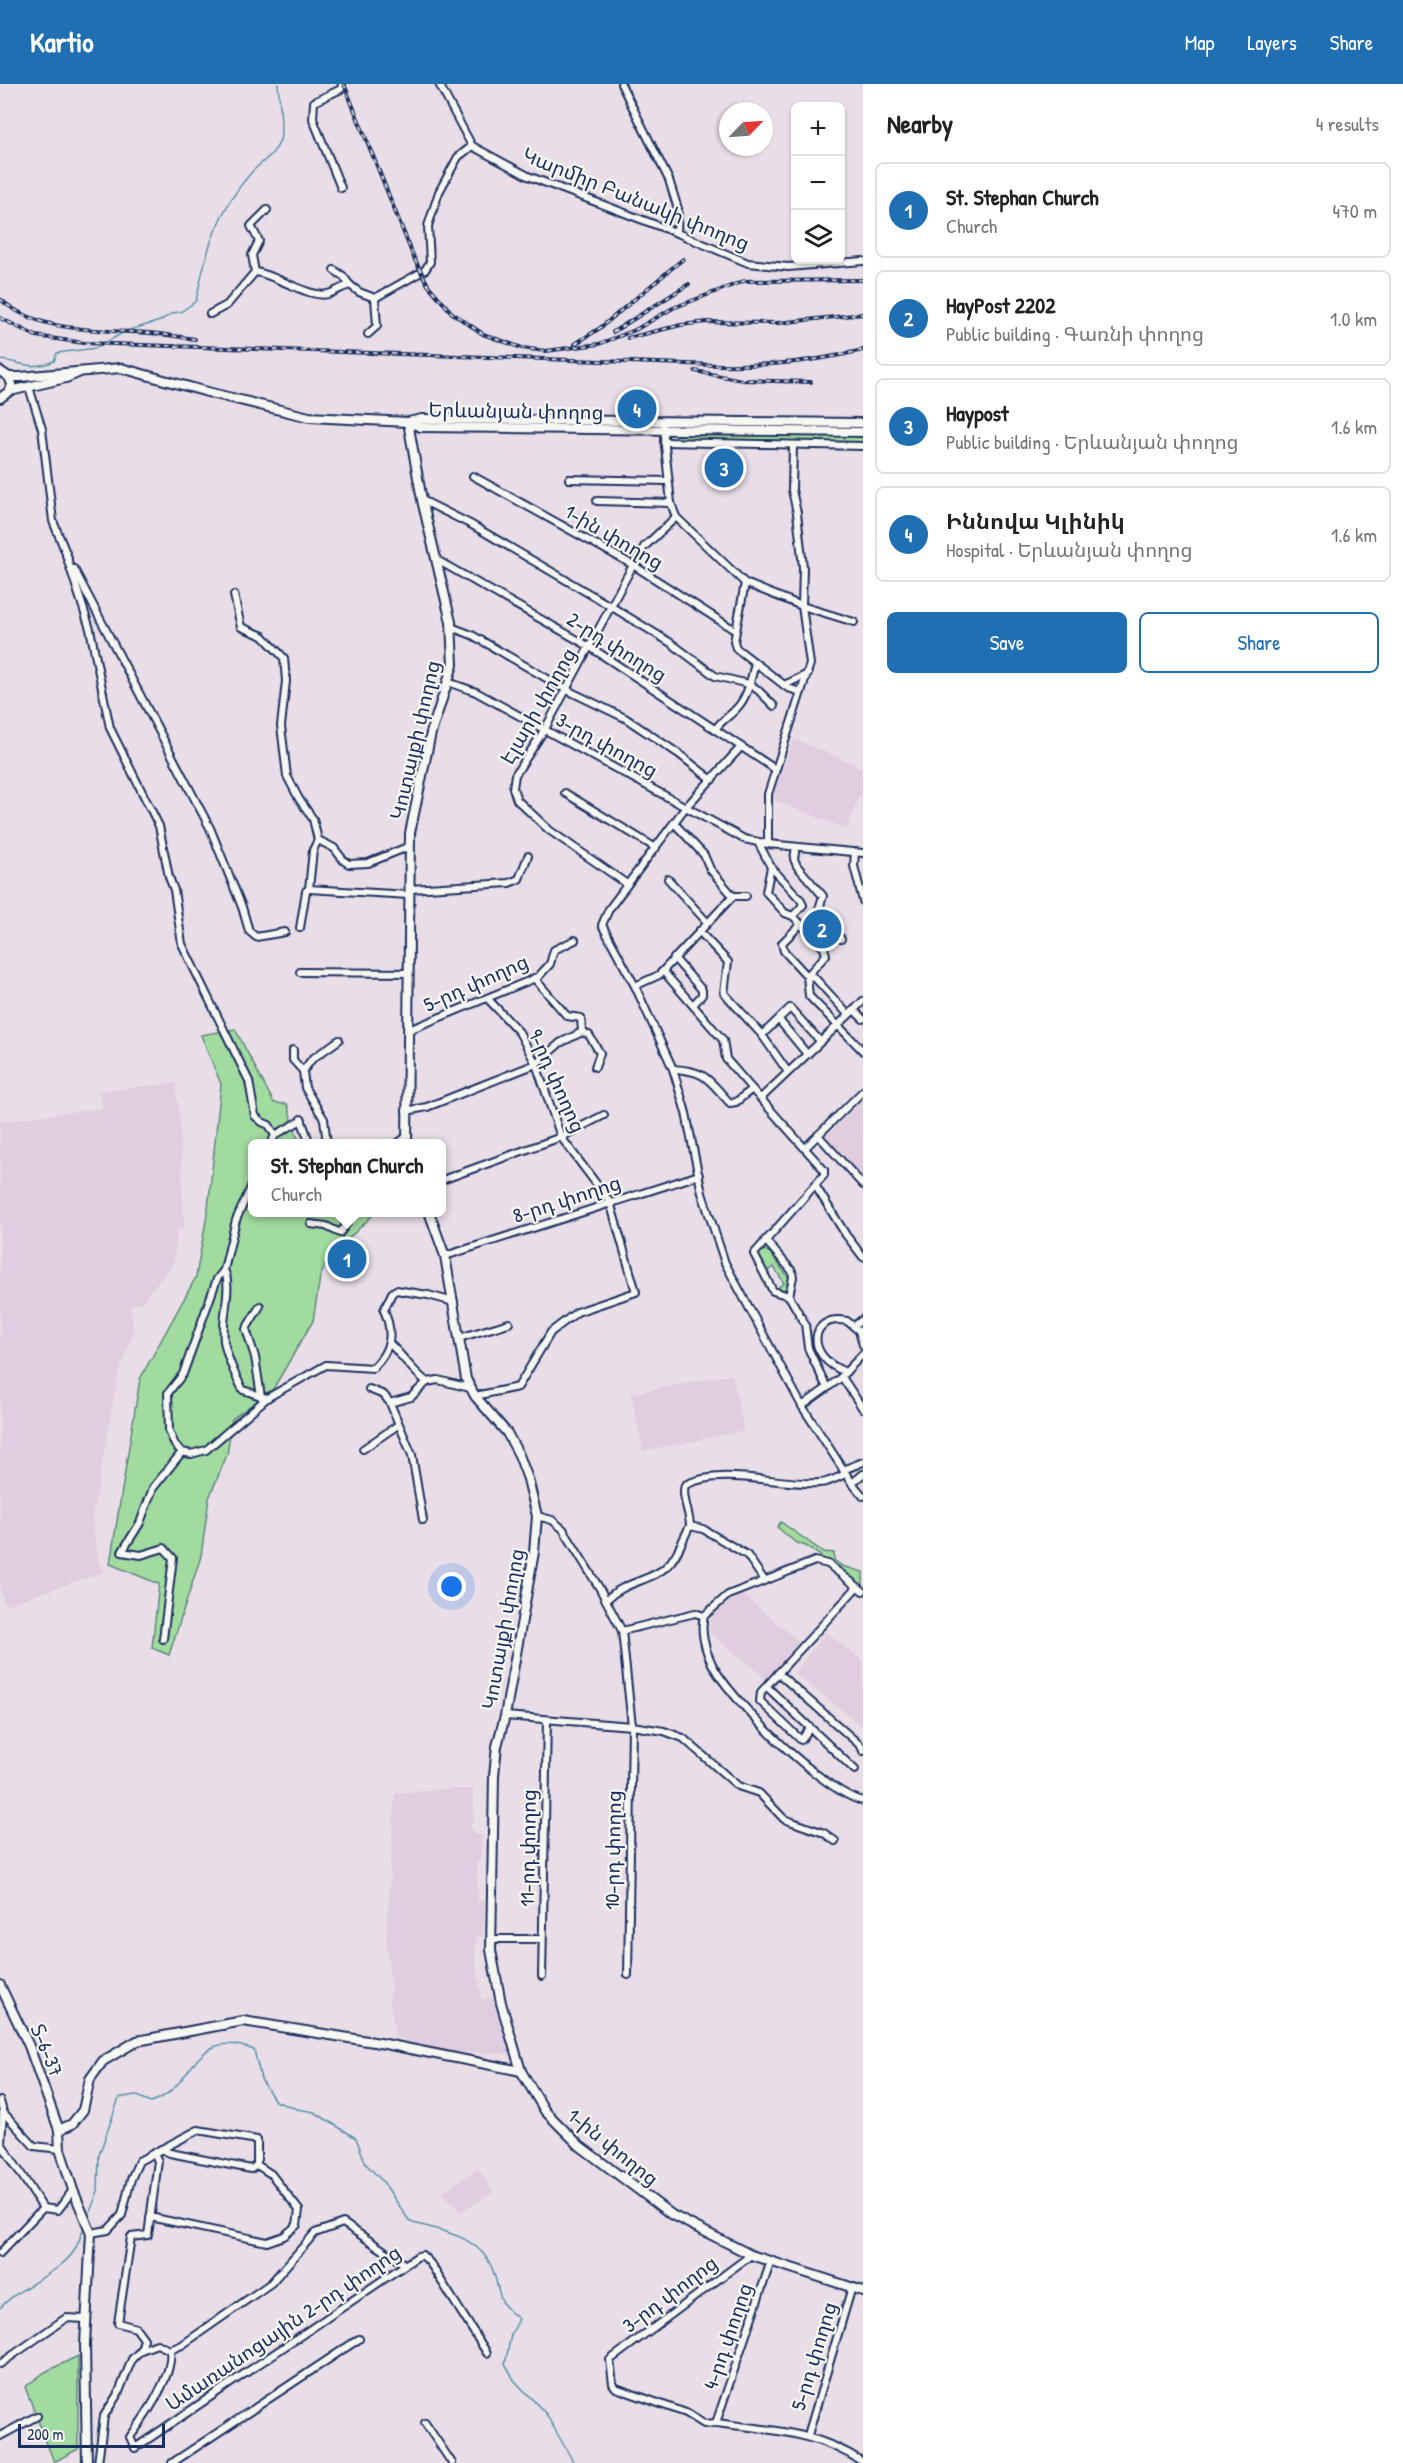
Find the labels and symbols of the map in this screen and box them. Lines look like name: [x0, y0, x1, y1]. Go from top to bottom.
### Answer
north arrow: [719, 102, 773, 156]
street label: Կարմիր Բանակի փողոց: [519, 141, 754, 256]
pin: 4: [618, 386, 656, 432]
street label: Երևանյան փողոց: [428, 395, 604, 426]
pin: 3: [704, 446, 744, 490]
street label: 1-ին փողոց: [560, 497, 669, 576]
street label: 2-րդ փողոց: [562, 605, 672, 688]
street label: Էլարի փողոց: [493, 642, 582, 769]
street label: Կոտայքի փողոց: [383, 657, 446, 822]
street label: 3-րդ փողոց: [552, 706, 663, 784]
pin: 2: [802, 906, 842, 952]
street label: 5-րդ փողոց: [419, 947, 532, 1018]
street label: 9-րդ փողոց: [523, 1025, 592, 1137]
street label: 8-րդ փողոց: [509, 1168, 624, 1229]
pin: 1: [328, 1236, 366, 1282]
street label: Կոտայքի փողոց: [475, 1546, 530, 1711]
your location: [437, 1572, 466, 1601]
street label: 11-րդ փողոց: [513, 1789, 542, 1907]
street label: 10-րդ փողոց: [598, 1790, 627, 1910]
street label: Տ-6-37: [25, 2020, 70, 2080]
street label: 1-ին փողոց: [562, 2102, 664, 2192]
street label: Ամառանոցային 2-րդ փողոց: [160, 2238, 406, 2417]
street label: 3-րդ փողոց: [617, 2249, 723, 2338]
street label: 4-րդ փողոց: [697, 2279, 758, 2393]
street label: 5-րդ փողոց: [784, 2298, 843, 2413]
scale bar: [18, 2421, 165, 2448]

